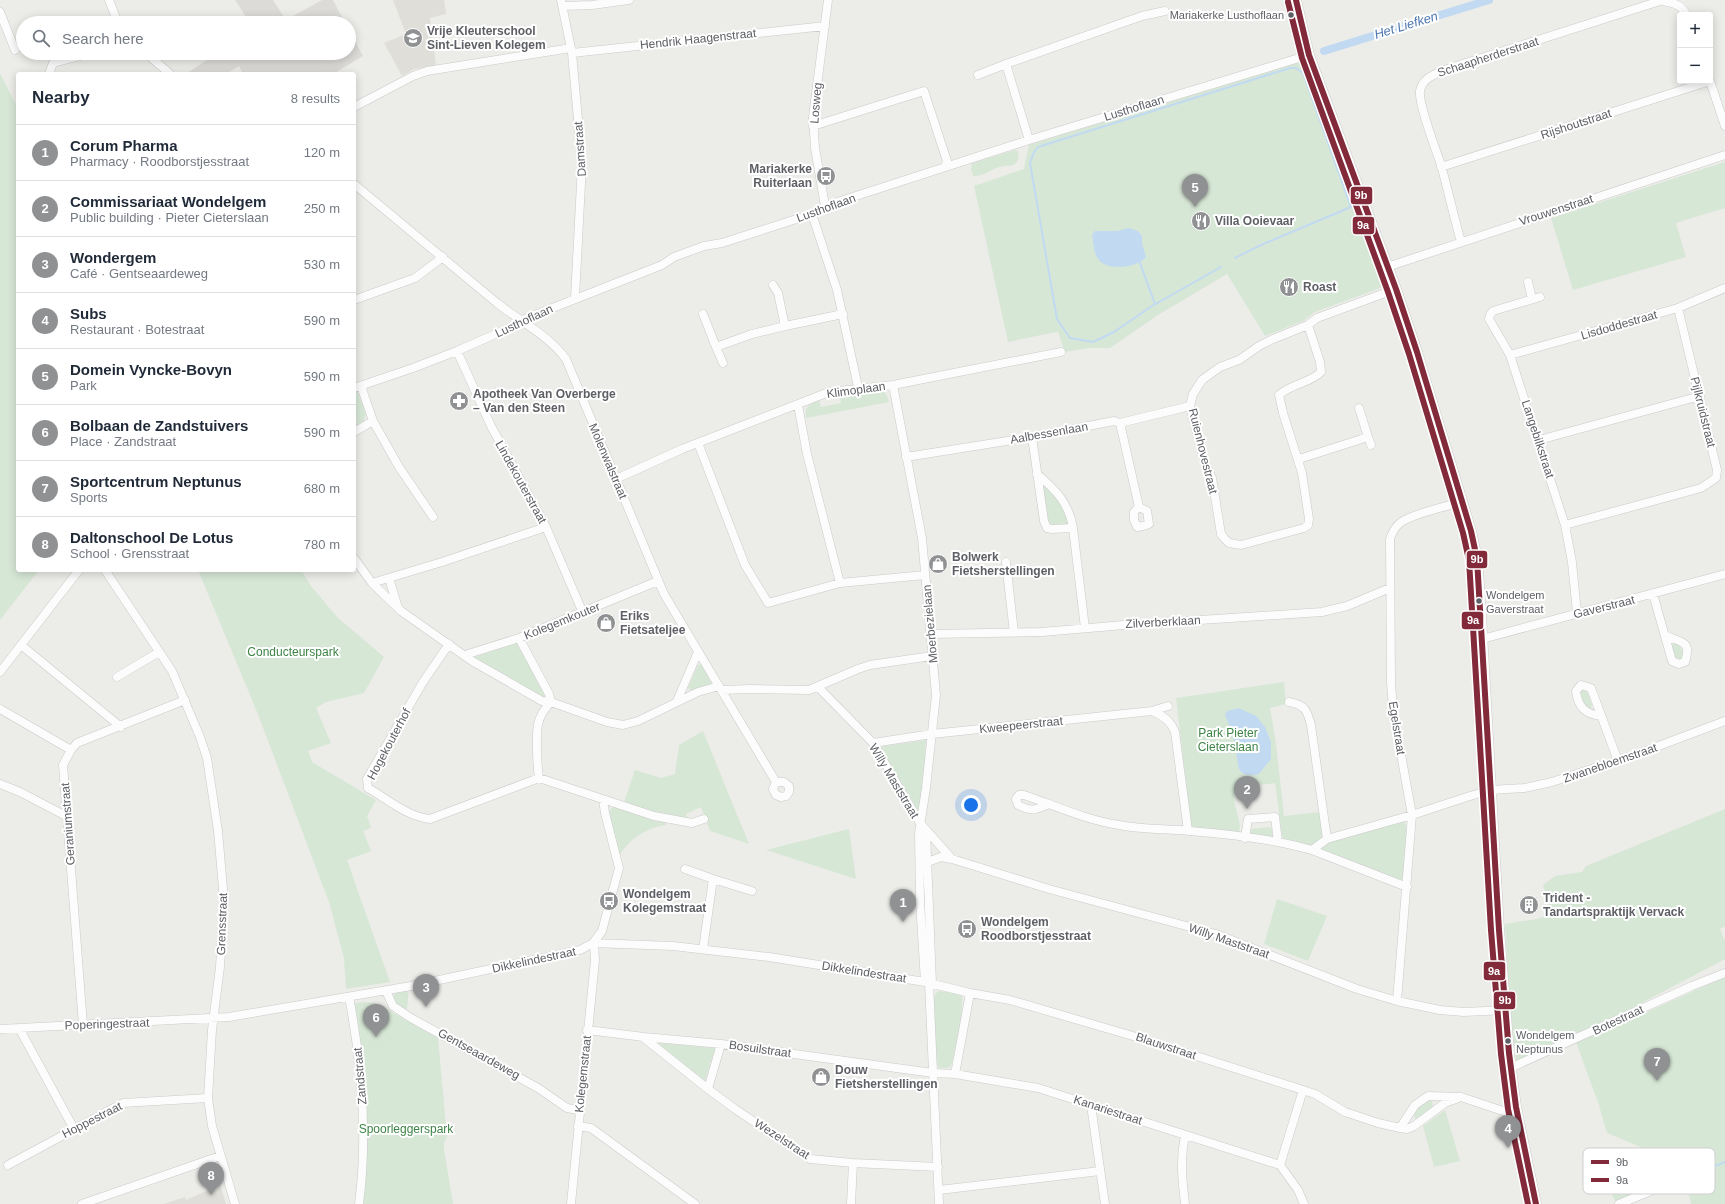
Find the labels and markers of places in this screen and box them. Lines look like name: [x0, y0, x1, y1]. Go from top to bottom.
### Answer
place label: Mariakerke Lusthoflaan: [1170, 9, 1284, 21]
marker: Mariakerke Lusthoflaan: [1286, 10, 1296, 20]
place label: Vrije Kleuterschool Sint-Lieven Kolegem: [427, 24, 546, 52]
school or university icon: Vrije Kleuterschool Sint-Lieven Kolegem: [402, 27, 424, 49]
place label: Mariakerke Ruiterlaan: [749, 162, 812, 190]
bus stop icon: Mariakerke Ruiterlaan: [815, 165, 837, 187]
pin: 5: [1182, 174, 1208, 207]
restaurant icon: Villa Ooievaar: [1190, 210, 1212, 232]
place label: Villa Ooievaar: [1215, 214, 1294, 228]
restaurant icon: Roast: [1278, 276, 1300, 298]
place label: Roast: [1303, 280, 1336, 294]
place label: Apotheek Van Overberge – Van den Steen: [473, 387, 616, 415]
pharmacy icon: Apotheek Van Overberge – Van den Steen: [448, 390, 470, 412]
place label: Bolwerk Fietsherstellingen: [952, 550, 1055, 578]
shop icon: Bolwerk Fietsherstellingen: [927, 553, 949, 575]
place label: Wondelgem Gaverstraat: [1486, 589, 1545, 615]
marker: Wondelgem Gaverstraat: [1474, 596, 1484, 606]
place label: Eriks Fietsateljee: [620, 609, 686, 637]
shop icon: Eriks Fietsateljee: [595, 612, 617, 634]
pin: 2: [1234, 776, 1260, 809]
place label: Wondelgem Kolegemstraat: [623, 887, 706, 915]
pin: 1: [890, 889, 916, 922]
bus stop icon: Wondelgem Kolegemstraat: [598, 890, 620, 912]
place label: Trident - Tandartspraktijk Vervack: [1543, 891, 1685, 919]
building icon: Trident - Tandartspraktijk Vervack: [1518, 894, 1540, 916]
place label: Wondelgem Roodborstjesstraat: [981, 915, 1091, 943]
bus stop icon: Wondelgem Roodborstjesstraat: [956, 918, 978, 940]
pin: 3: [413, 974, 439, 1007]
pin: 6: [363, 1004, 389, 1037]
place label: Wondelgem Neptunus: [1516, 1029, 1575, 1055]
marker: Wondelgem Neptunus: [1503, 1036, 1513, 1046]
pin: 7: [1644, 1048, 1670, 1081]
place label: Douw Fietsherstellingen: [835, 1063, 938, 1091]
shop icon: Douw Fietsherstellingen: [810, 1066, 832, 1088]
pin: 4: [1495, 1115, 1521, 1148]
pin: 8: [198, 1162, 224, 1195]

